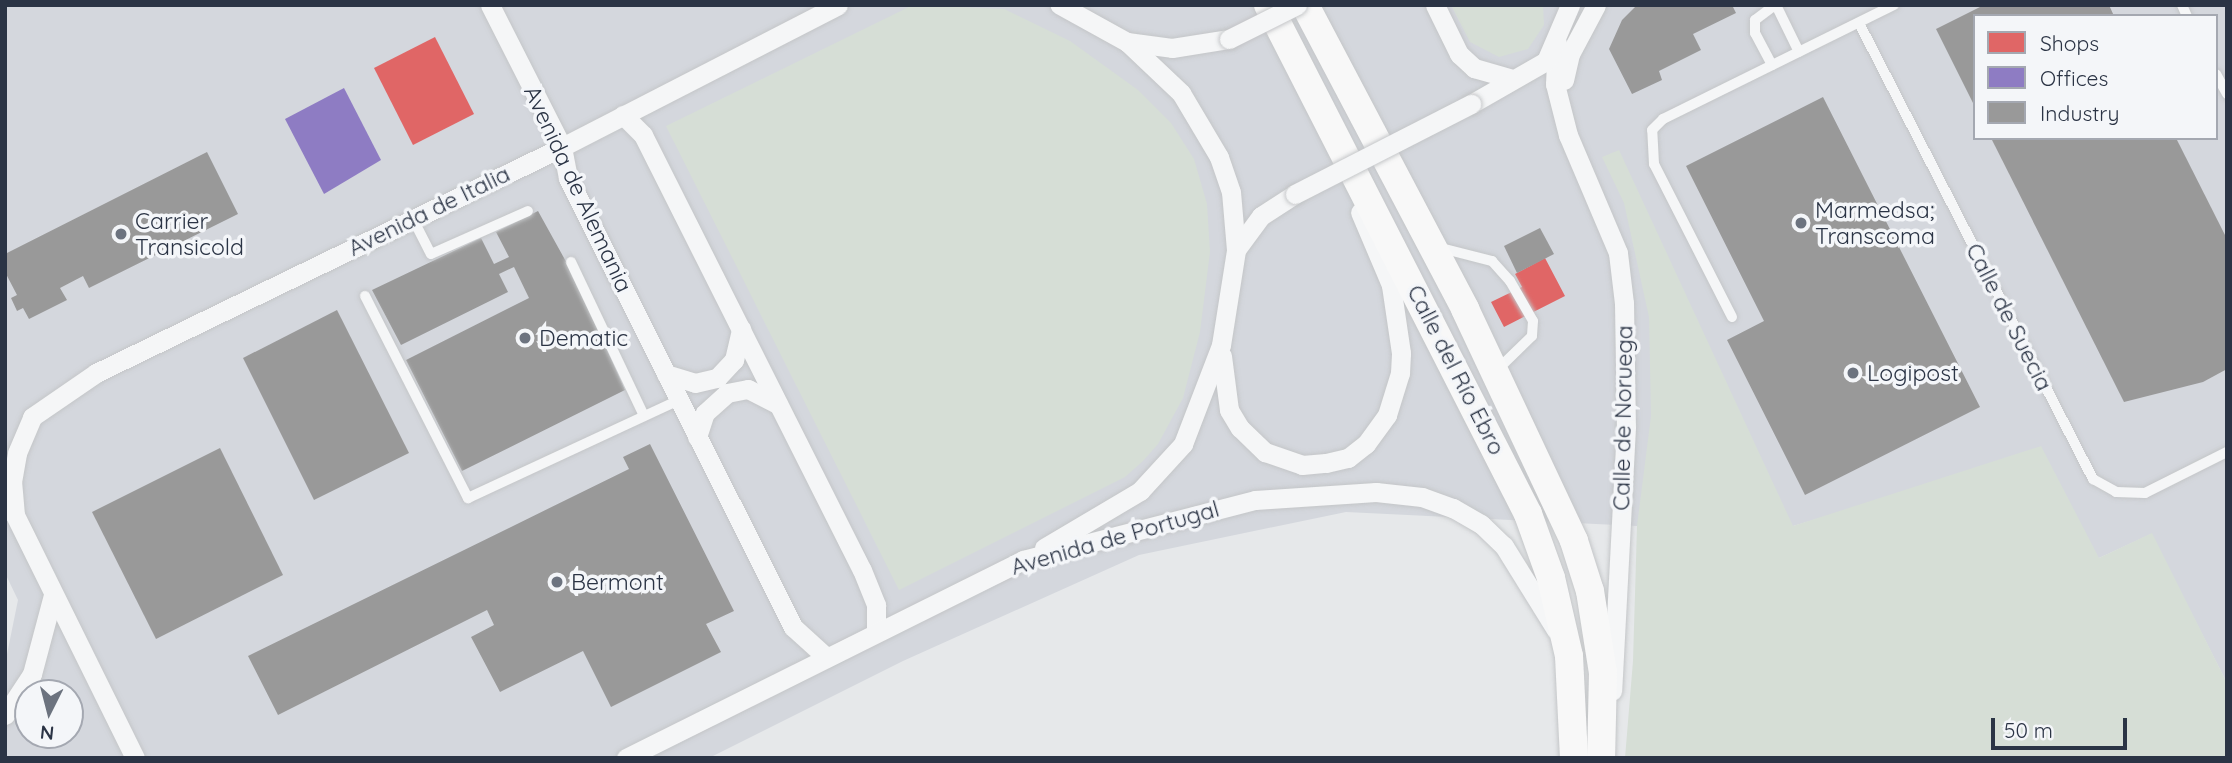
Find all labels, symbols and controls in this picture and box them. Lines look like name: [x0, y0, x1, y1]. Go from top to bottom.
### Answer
legend: [1973, 14, 2218, 140]
text: Shops: [2040, 30, 2099, 56]
text: Offices: [2040, 65, 2108, 91]
street label: Avenida de Alemania: [518, 81, 638, 297]
text: Industry: [2040, 100, 2119, 126]
street label: Avenida de Italia: [344, 160, 514, 262]
place label: Marmedsa; Transcoma: [1815, 196, 1935, 250]
place label: Carrier Transicold: [135, 207, 244, 261]
marker: Marmedsa; Transcoma: [1793, 215, 1809, 231]
marker: Carrier Transicold: [113, 226, 129, 242]
street label: Calle de Suecia: [1960, 239, 2058, 395]
street label: Calle del Río Ebro: [1401, 281, 1511, 459]
place label: Dematic: [539, 324, 628, 352]
street label: Calle de Noruega: [1608, 325, 1638, 511]
marker: Dematic: [517, 330, 533, 346]
place label: Logipost: [1867, 359, 1959, 387]
marker: Logipost: [1845, 365, 1861, 381]
street label: Avenida de Portugal: [1008, 495, 1222, 581]
place label: Bermont: [571, 568, 664, 596]
marker: Bermont: [549, 574, 565, 590]
north arrow: [14, 679, 84, 749]
scale bar: [1994, 704, 2130, 748]
text: 50 m: [2004, 717, 2053, 743]
text: N: [39, 720, 55, 746]

